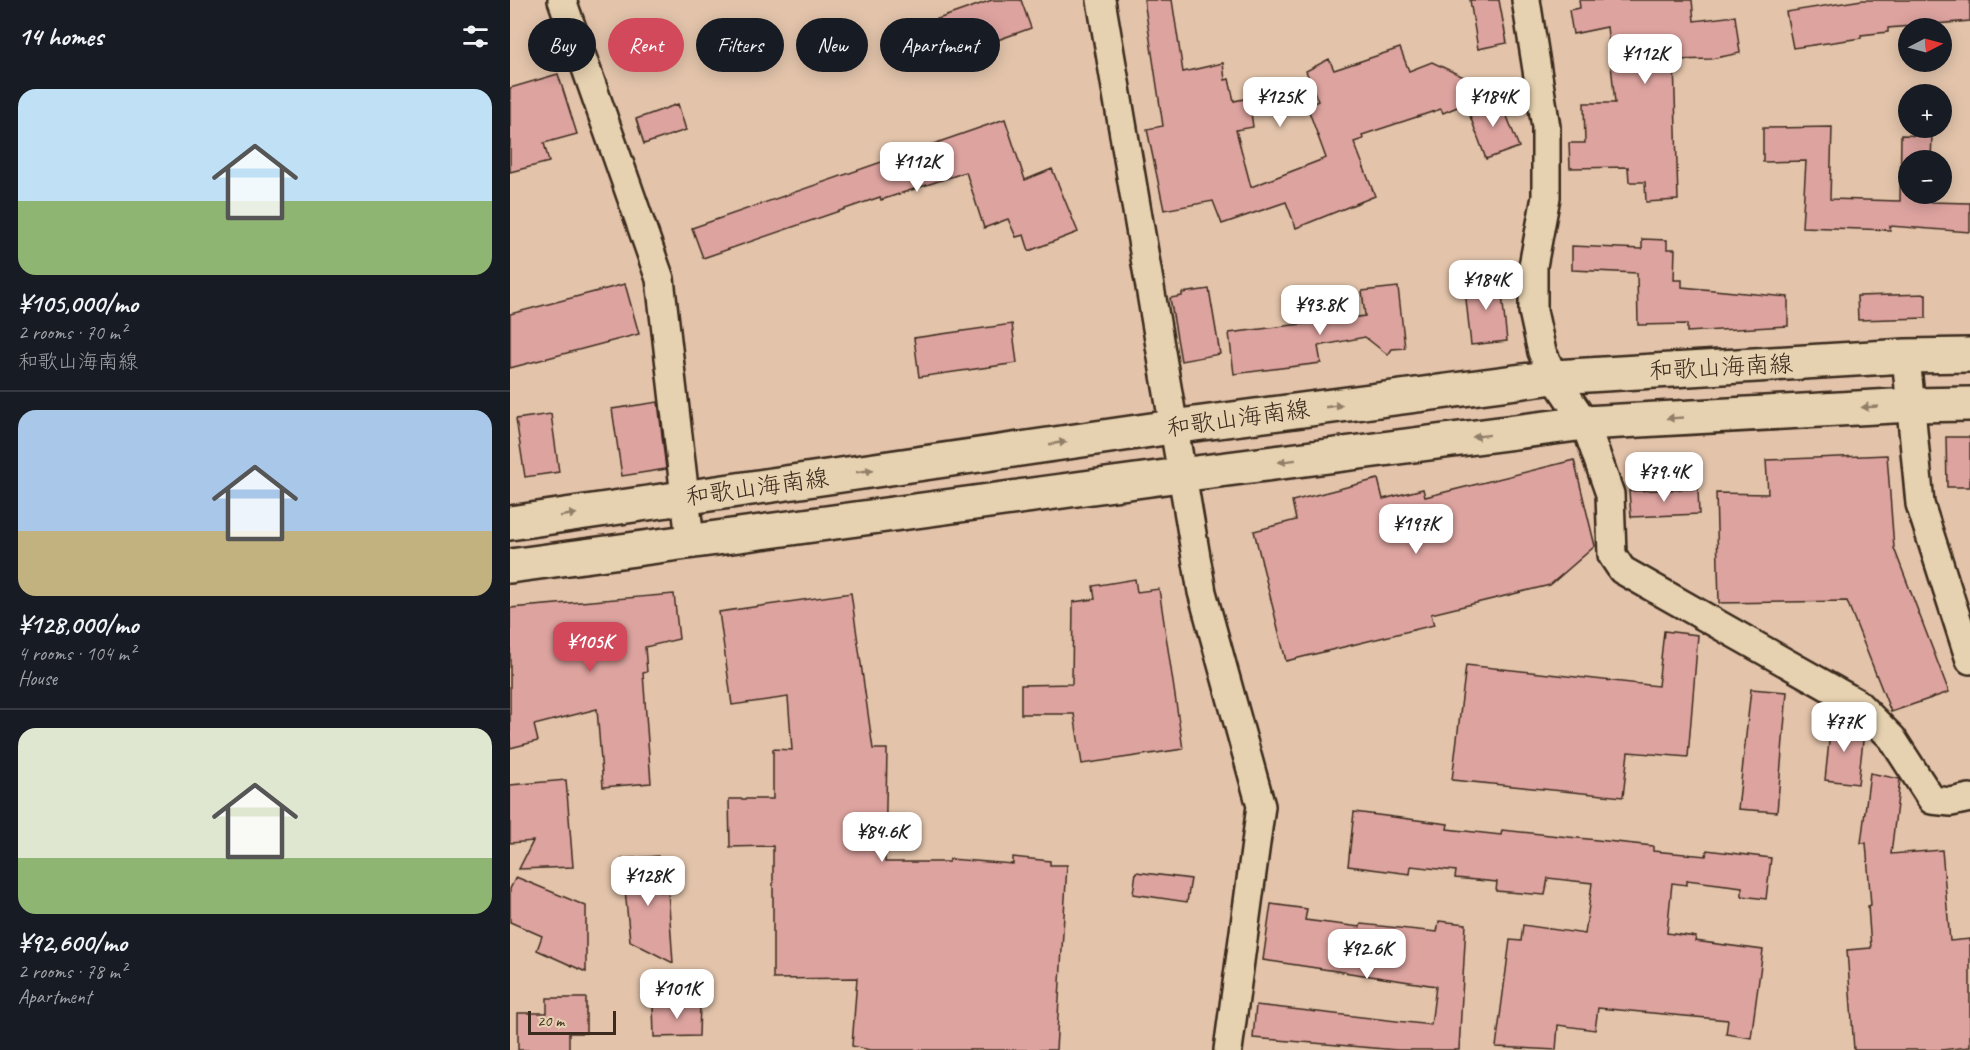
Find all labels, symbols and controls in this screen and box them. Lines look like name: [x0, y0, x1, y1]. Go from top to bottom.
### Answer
chip: Buy: [528, 18, 596, 72]
chip: Rent: [608, 18, 684, 72]
chip: Filters: [696, 18, 784, 72]
chip: New: [796, 18, 868, 72]
chip: Apartment: [880, 18, 1000, 72]
north arrow: [1898, 18, 1952, 72]
map controls: [1898, 18, 1952, 204]
text: 14 homes: [18, 20, 103, 53]
icon: filters: [459, 20, 492, 53]
pin: ¥112K: [1603, 34, 1687, 85]
text: ¥112K: [1622, 41, 1668, 66]
pin: ¥125K: [1238, 77, 1322, 128]
pin: ¥184K: [1451, 77, 1535, 128]
text: ¥125K: [1257, 84, 1303, 109]
text: ¥184K: [1470, 84, 1516, 109]
button: +: [1898, 84, 1952, 138]
icon: home: [201, 128, 309, 236]
pin: ¥112K: [875, 142, 959, 193]
text: ¥112K: [894, 149, 940, 174]
button: −: [1898, 150, 1952, 204]
pin: ¥184K: [1444, 260, 1528, 311]
text: ¥184K: [1463, 267, 1509, 292]
pin: ¥93.8K: [1271, 285, 1369, 336]
text: ¥105,000/mo: [18, 287, 138, 320]
text: ¥93.8K: [1295, 292, 1345, 317]
text: 2 rooms · 70 m²: [18, 320, 126, 345]
street label: 和歌山海南線: [1648, 348, 1794, 386]
text: 和歌山海南線: [18, 349, 138, 374]
street label: 和歌山海南線: [1165, 393, 1311, 443]
one-way arrow: [1325, 401, 1344, 410]
one-way arrow: [1860, 402, 1879, 412]
one-way arrow: [1665, 413, 1684, 423]
one-way arrow: [1471, 432, 1490, 441]
one-way arrow: [1048, 439, 1067, 448]
icon: home: [201, 449, 309, 557]
pin: ¥79.4K: [1615, 452, 1713, 503]
one-way arrow: [1278, 456, 1297, 466]
text: ¥79.4K: [1639, 459, 1689, 484]
street label: 和歌山海南線: [684, 462, 830, 512]
one-way arrow: [855, 466, 874, 476]
pin: ¥197K: [1374, 504, 1458, 555]
one-way arrow: [558, 510, 577, 519]
text: ¥197K: [1393, 511, 1439, 536]
text: ¥128,000/mo: [18, 608, 138, 641]
pin: ¥105K: [548, 622, 632, 673]
text: ¥105K: [567, 629, 613, 654]
text: 4 rooms · 104 m²: [18, 641, 135, 666]
text: House: [18, 666, 57, 691]
pin: ¥77K: [1808, 702, 1880, 753]
text: ¥77K: [1826, 709, 1863, 734]
icon: home: [201, 767, 309, 875]
pin: ¥84.6K: [833, 812, 931, 863]
text: ¥84.6K: [857, 819, 907, 844]
pin: ¥128K: [606, 856, 690, 907]
text: ¥128K: [625, 863, 671, 888]
text: ¥92,600/mo: [18, 926, 127, 959]
pin: ¥92.6K: [1318, 929, 1416, 980]
text: ¥92.6K: [1342, 936, 1392, 961]
text: 2 rooms · 78 m²: [18, 959, 126, 984]
pin: ¥101K: [635, 969, 719, 1020]
text: ¥101K: [654, 976, 700, 1001]
text: Apartment: [18, 984, 91, 1009]
scale bar: [528, 1008, 616, 1036]
text: 20 m: [537, 1011, 564, 1031]

